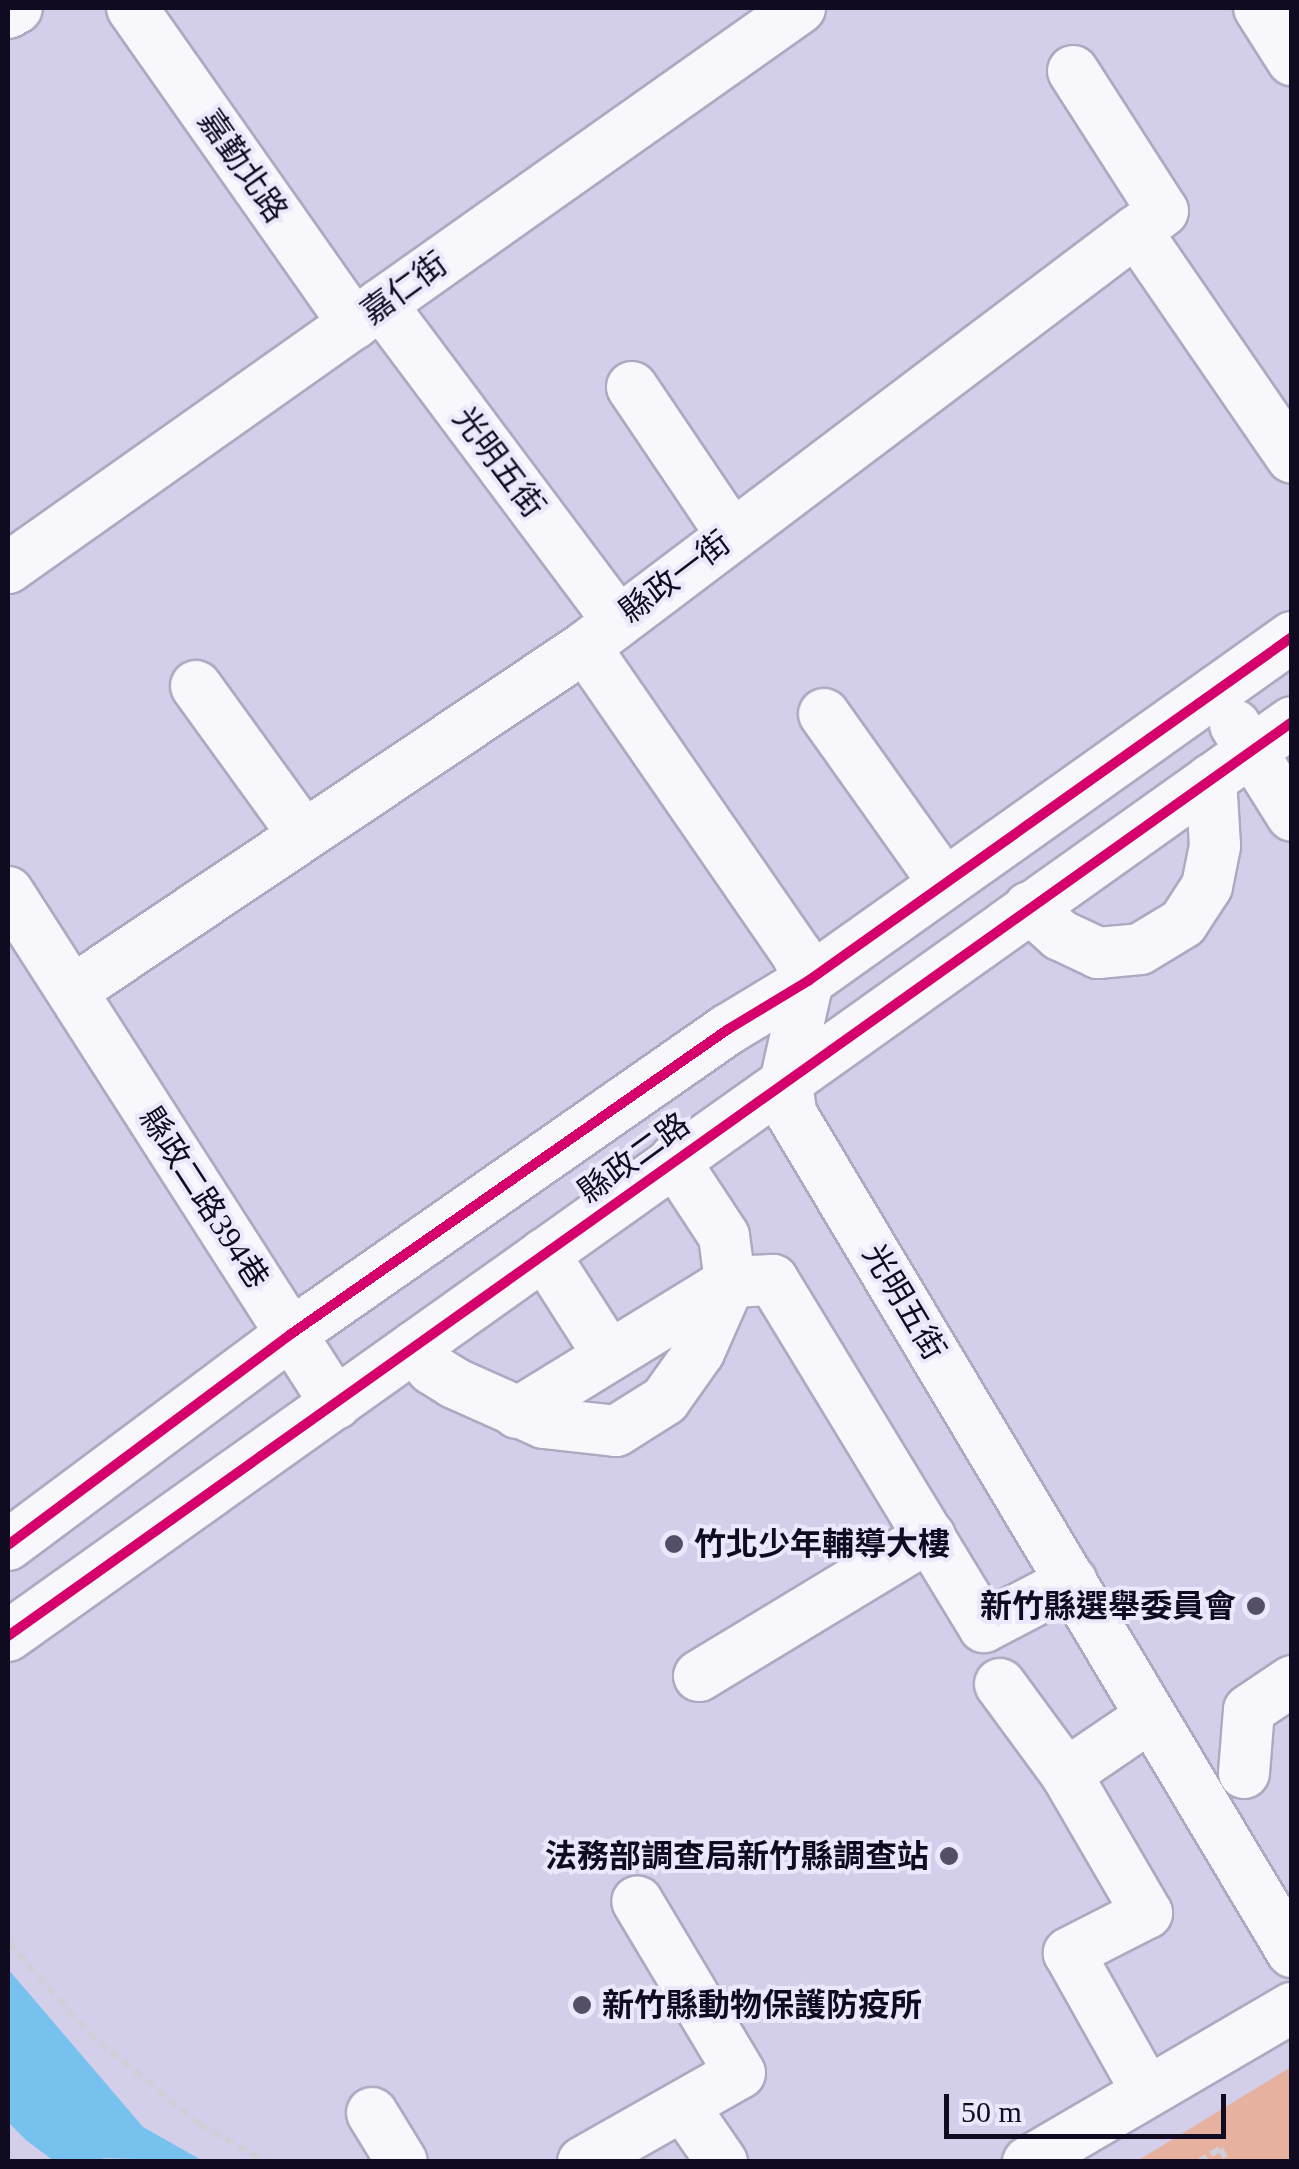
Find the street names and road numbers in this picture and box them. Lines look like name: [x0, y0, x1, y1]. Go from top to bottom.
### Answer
street label: 嘉勤北路: [191, 103, 295, 229]
street label: 嘉仁街: [354, 244, 454, 332]
street label: 光明五街: [445, 399, 553, 525]
street label: 縣政一街: [612, 523, 738, 631]
street label: 縣政二路394巷: [131, 1100, 277, 1296]
street label: 縣政二路: [571, 1105, 697, 1211]
street label: 光明五街: [855, 1237, 953, 1367]

